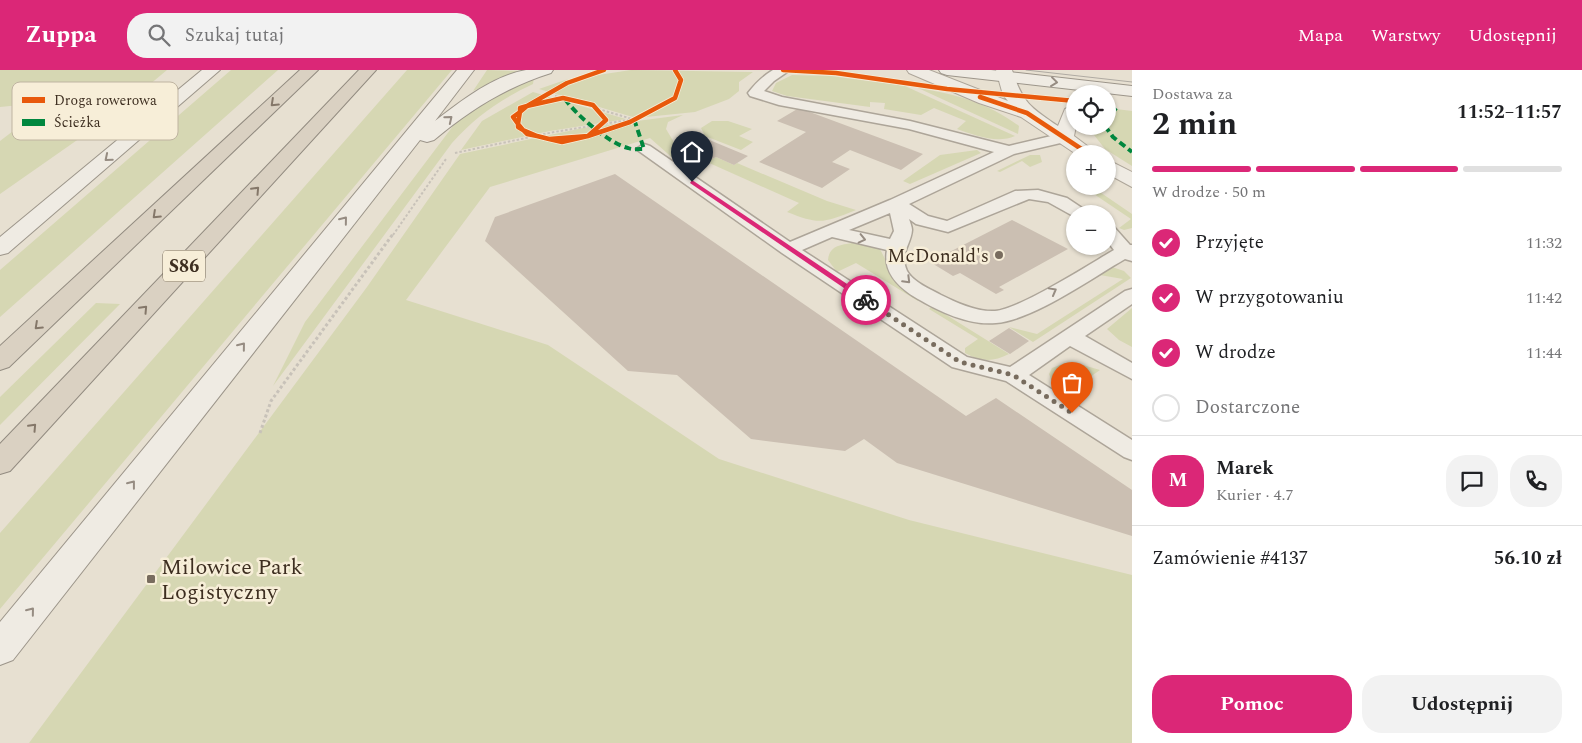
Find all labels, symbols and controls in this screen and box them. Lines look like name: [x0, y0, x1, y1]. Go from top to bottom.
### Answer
search box: [127, 13, 477, 58]
text: Zuppa: [25, 17, 97, 53]
icon: search: [145, 21, 173, 49]
text: Szukaj tutaj: [185, 21, 284, 50]
text: Mapa: [1298, 22, 1343, 49]
text: Warstwy: [1371, 22, 1440, 49]
text: Udostępnij: [1468, 22, 1557, 49]
one-way arrow: [1051, 76, 1059, 87]
legend: [12, 82, 178, 140]
text: Dostawa za: [1152, 82, 1233, 106]
map controls: [1066, 85, 1116, 255]
button: locate: [1066, 85, 1116, 135]
text: Droga rowerowa: [54, 90, 157, 111]
one-way arrow: [271, 97, 280, 106]
text: 11:52–11:57: [1457, 98, 1562, 127]
text: 2 min: [1152, 100, 1237, 149]
text: Ścieżka: [54, 112, 101, 133]
one-way arrow: [443, 115, 452, 124]
pin: [671, 131, 713, 182]
icon: home: [678, 138, 706, 166]
button: +: [1066, 145, 1116, 195]
one-way arrow: [104, 152, 113, 161]
text: W drodze · 50 m: [1152, 180, 1266, 204]
one-way arrow: [250, 187, 259, 196]
button: −: [1066, 205, 1116, 255]
one-way arrow: [152, 209, 161, 218]
one-way arrow: [339, 217, 347, 226]
text: Przyjęte: [1195, 228, 1264, 257]
icon: check: [1152, 229, 1180, 257]
text: 11:32: [1526, 231, 1562, 255]
one-way arrow: [858, 233, 867, 244]
place label: McDonald's: [887, 242, 989, 271]
marker: McDonald's: [993, 249, 1005, 261]
road number: S86: [163, 250, 205, 282]
one-way arrow: [901, 274, 910, 283]
courier: [841, 275, 891, 325]
text: W przygotowaniu: [1195, 283, 1344, 312]
icon: check: [1152, 284, 1180, 312]
icon: bike: [852, 286, 880, 314]
text: 11:42: [1526, 286, 1562, 310]
one-way arrow: [1048, 287, 1057, 297]
one-way arrow: [138, 305, 147, 314]
one-way arrow: [34, 320, 43, 329]
text: W drodze: [1195, 338, 1276, 367]
icon: check: [1152, 339, 1180, 367]
text: 11:44: [1526, 341, 1562, 365]
one-way arrow: [236, 343, 245, 352]
pin: [1051, 362, 1093, 413]
icon: bag: [1058, 369, 1086, 397]
text: Dostarczone: [1195, 393, 1300, 422]
one-way arrow: [27, 424, 36, 433]
text: Marek: [1216, 454, 1274, 483]
button: chat: [1446, 455, 1498, 507]
button: phone: [1510, 455, 1562, 507]
text: M: [1169, 466, 1187, 495]
one-way arrow: [126, 480, 135, 490]
text: Kurier · 4.7: [1216, 483, 1293, 507]
text: Zamówienie #4137: [1152, 544, 1308, 573]
text: 56.10 zł: [1494, 544, 1562, 573]
place label: Milowice Park Logistyczny: [161, 551, 303, 609]
marker: Milowice Park Logistyczny: [145, 573, 157, 585]
one-way arrow: [25, 608, 33, 617]
button: Pomoc: [1152, 675, 1352, 733]
button: Udostępnij: [1362, 675, 1562, 733]

